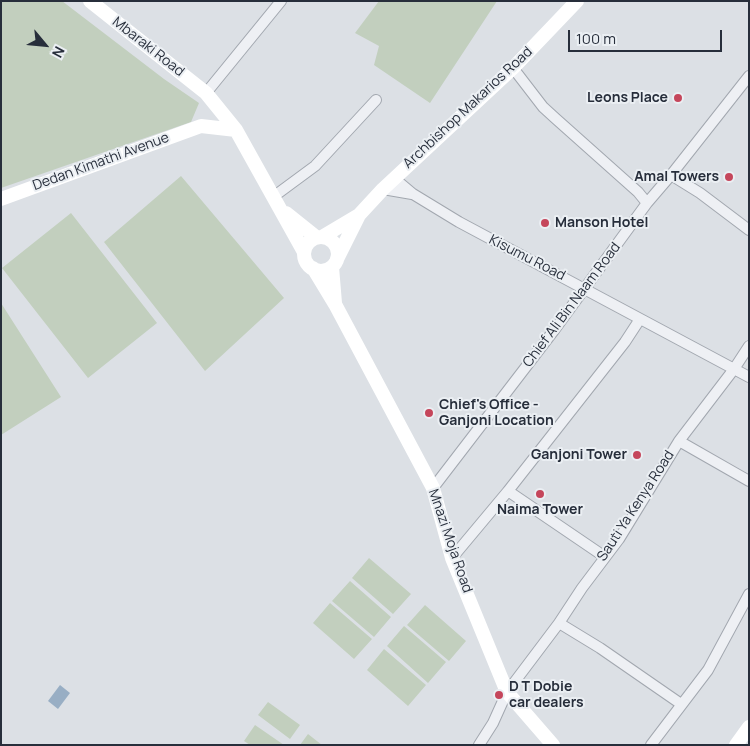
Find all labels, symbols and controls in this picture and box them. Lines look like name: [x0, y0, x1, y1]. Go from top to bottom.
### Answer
street label: Mbaraki Road: [109, 14, 187, 80]
north arrow: [20, 20, 70, 70]
scale bar: [570, 20, 724, 52]
text: 100 m: [576, 28, 616, 49]
text: N: [48, 43, 69, 61]
street label: Archbishop Makarios Road: [400, 44, 536, 172]
place label: Leons Place: [587, 90, 668, 106]
marker: Leons Place: [672, 92, 684, 104]
street label: Dedan Kimathi Avenue: [31, 129, 171, 195]
place label: Amal Towers: [634, 169, 719, 185]
marker: Amal Towers: [723, 171, 735, 183]
place label: Manson Hotel: [555, 215, 648, 231]
marker: Manson Hotel: [539, 217, 551, 229]
street label: Kisumu Road: [486, 232, 568, 284]
street label: Chief Ali Bin Naam Road: [520, 239, 624, 371]
place label: Chief's Office - Ganjoni Location: [439, 397, 554, 430]
marker: Chief's Office - Ganjoni Location: [423, 407, 435, 419]
place label: Ganjoni Tower: [531, 447, 627, 463]
street label: Sauti Ya Kenya Road: [594, 448, 678, 564]
marker: Ganjoni Tower: [631, 449, 643, 461]
street label: Mnazi Moja Road: [424, 487, 476, 595]
marker: Naima Tower: [534, 488, 546, 500]
place label: Naima Tower: [497, 502, 583, 518]
place label: D T Dobie car dealers: [509, 679, 584, 712]
marker: D T Dobie car dealers: [493, 689, 505, 701]

